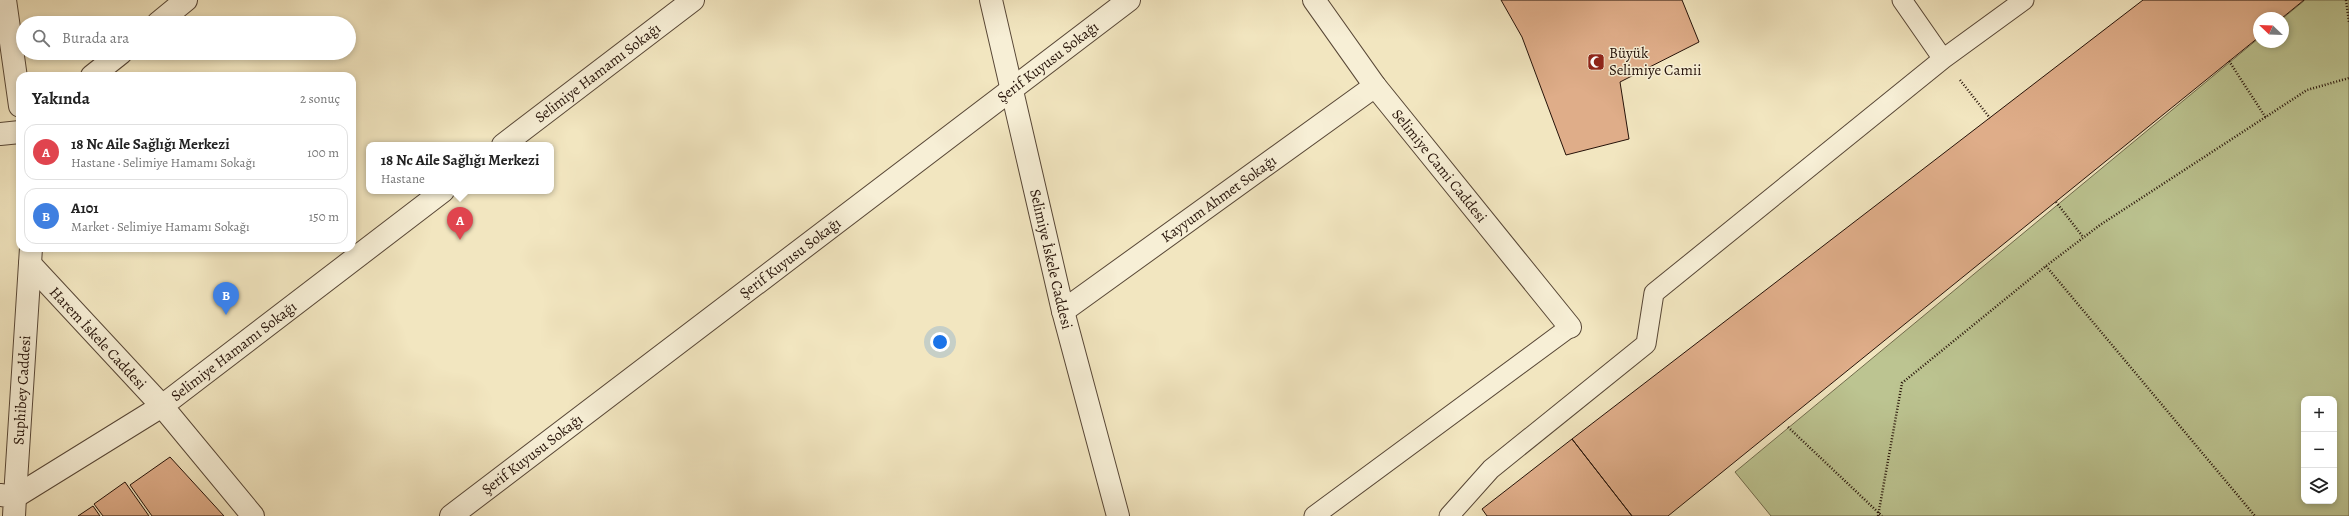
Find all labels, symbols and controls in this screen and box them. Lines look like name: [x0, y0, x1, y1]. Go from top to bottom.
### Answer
north arrow: [2253, 12, 2289, 48]
search box: [16, 16, 356, 60]
street label: Şerif Kuyusu Sokağı: [993, 17, 1103, 107]
street label: Selimiye Hamamı Sokağı: [531, 18, 665, 127]
icon: search: [30, 27, 52, 49]
text: Burada ara: [62, 28, 129, 48]
place label: Büyük Selimiye Camii: [1609, 43, 1701, 80]
mosque icon: Büyük Selimiye Camii: [1586, 52, 1606, 72]
text: Yakında: [32, 87, 90, 110]
text: 2 sonuç: [300, 90, 340, 107]
street label: Selimiye Cami Caddesi: [1387, 105, 1492, 227]
text: 18 Nc Aile Sağlığı Merkezi: [71, 134, 230, 154]
popup: [366, 142, 554, 194]
text: A: [42, 144, 50, 161]
text: 100 m: [307, 144, 339, 161]
text: 18 Nc Aile Sağlığı Merkezi: [381, 150, 539, 170]
street label: Kayyum Ahmet Sokağı: [1157, 150, 1280, 247]
text: Hastane · Selimiye Hamamı Sokağı: [71, 154, 256, 171]
text: Hastane: [381, 170, 425, 187]
street label: Selimiye İskele Caddesi: [1025, 187, 1077, 331]
text: A101: [71, 198, 99, 218]
pin: A: [447, 207, 473, 240]
text: B: [42, 208, 50, 225]
text: 150 m: [309, 208, 339, 225]
street label: Şerif Kuyusu Sokağı: [735, 213, 845, 303]
text: Market · Selimiye Hamamı Sokağı: [71, 218, 250, 235]
street label: Harem İskele Caddesi: [45, 282, 151, 394]
pin: B: [213, 282, 239, 315]
street label: Selimiye Hamamı Sokağı: [167, 297, 301, 406]
your location: [930, 332, 950, 352]
street label: Suphibey Caddesi: [8, 335, 35, 446]
map controls: [2301, 396, 2337, 504]
button: +: [2301, 396, 2337, 432]
street label: Şerif Kuyusu Sokağı: [477, 409, 587, 499]
button: −: [2301, 432, 2337, 468]
button: layers: [2301, 468, 2337, 504]

